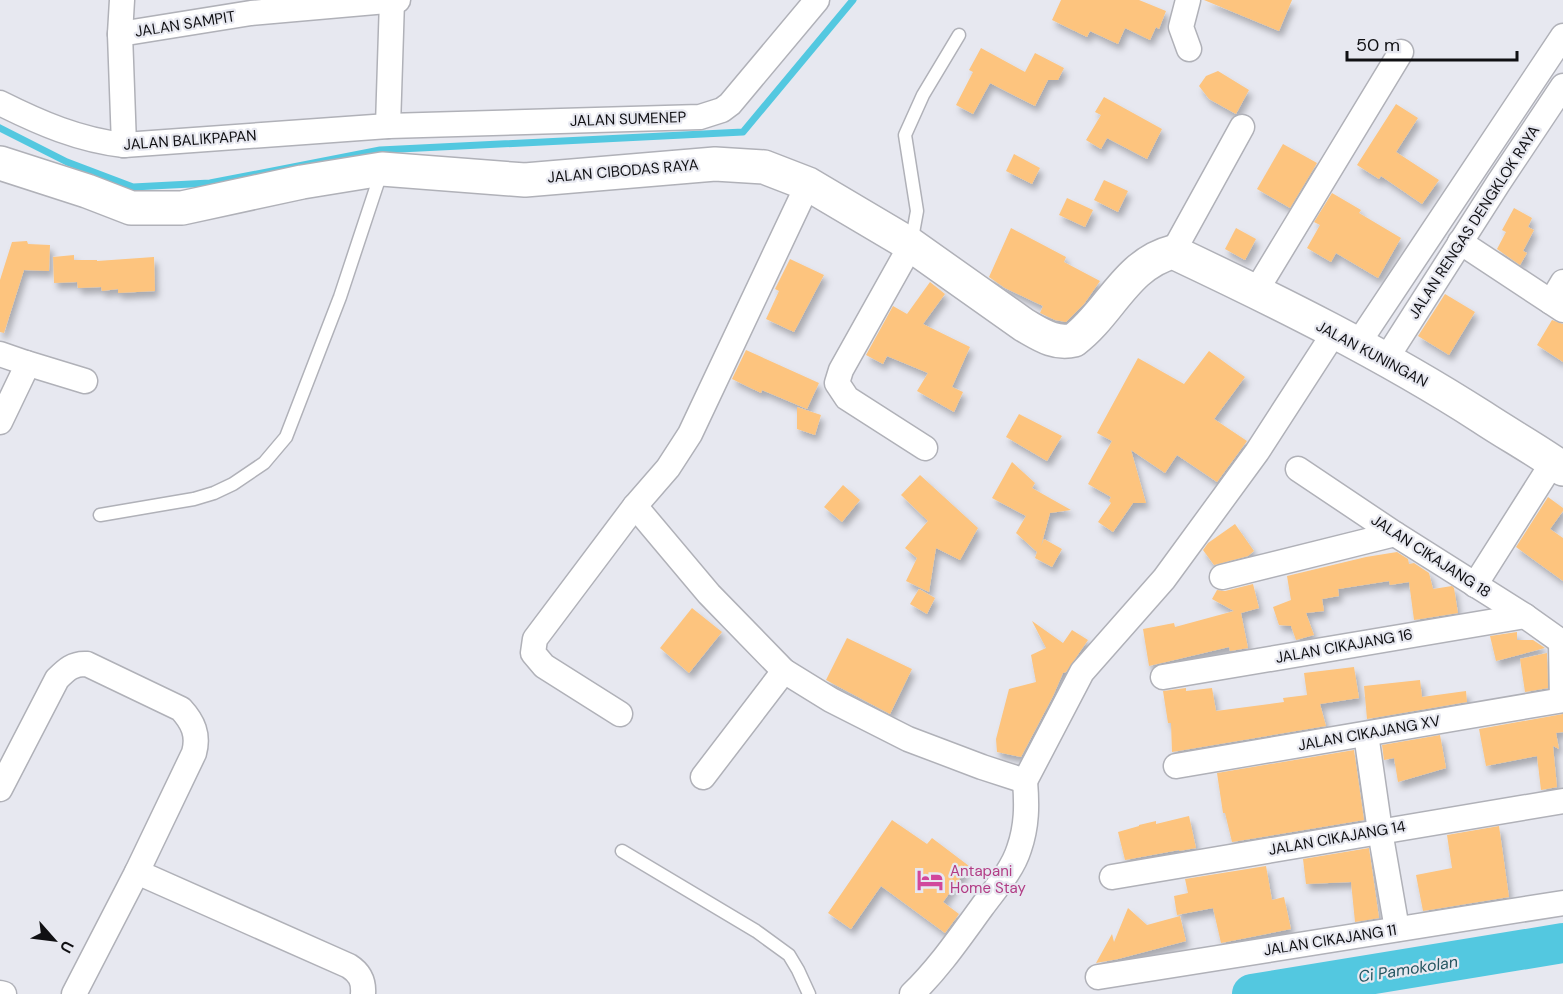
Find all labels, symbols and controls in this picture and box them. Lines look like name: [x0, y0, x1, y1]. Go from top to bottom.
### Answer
street label: JALAN SAMPIT: [133, 6, 237, 42]
scale bar: [1347, 24, 1516, 62]
text: 50 m: [1356, 33, 1400, 57]
street label: JALAN SUMENEP: [569, 107, 687, 131]
street label: JALAN RENGAS DENGKLOK RAYA: [1404, 121, 1544, 323]
street label: JALAN BALIKPAPAN: [123, 125, 257, 155]
street label: JALAN CIBODAS RAYA: [547, 154, 699, 188]
street label: JALAN KUNINGAN: [1313, 316, 1431, 392]
street label: JALAN CIKAJANG 18: [1367, 510, 1495, 602]
street label: JALAN CIKAJANG 16: [1274, 624, 1414, 668]
street label: JALAN CIKAJANG XV: [1296, 711, 1442, 755]
street label: JALAN CIKAJANG 14: [1267, 816, 1407, 860]
place label: Antapani Home Stay: [950, 861, 1027, 898]
hotel icon: Antapani Home Stay: [915, 865, 945, 895]
north arrow: [24, 910, 84, 970]
street label: JALAN CIKAJANG 11: [1262, 920, 1398, 960]
text: U: [55, 937, 79, 957]
water label: Ci Pamokolan: [1357, 951, 1459, 987]

